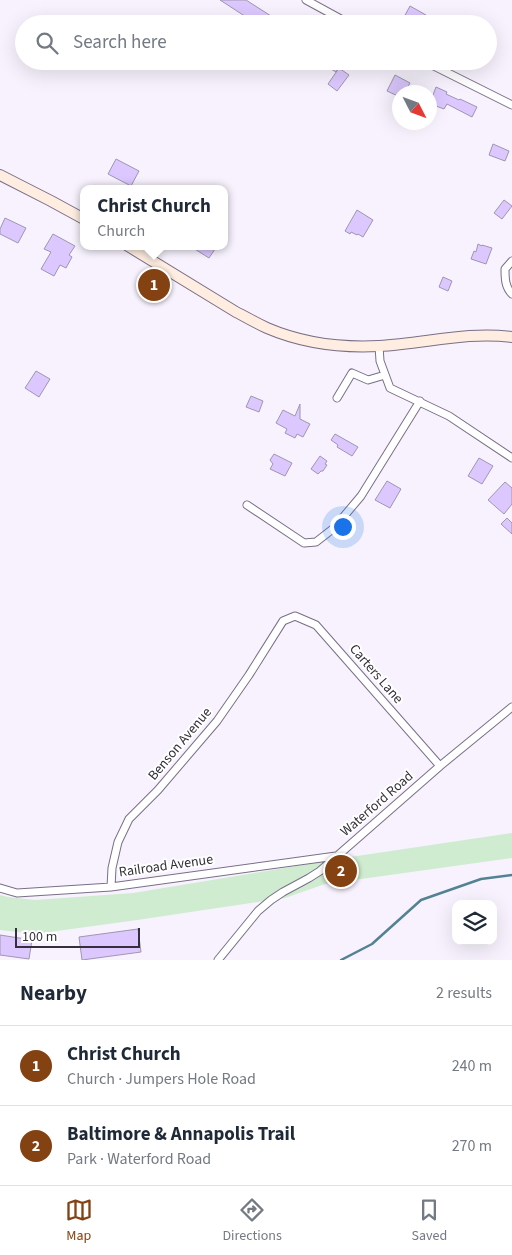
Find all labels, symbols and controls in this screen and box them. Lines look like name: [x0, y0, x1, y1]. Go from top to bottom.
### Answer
search box: [15, 15, 497, 70]
icon: search: [33, 29, 61, 57]
text: Search here: [73, 29, 167, 56]
north arrow: [392, 85, 437, 130]
popup: [80, 185, 228, 250]
text: Christ Church: [97, 193, 211, 220]
text: Church: [97, 220, 145, 242]
pin: 1: [138, 266, 170, 304]
your location: [330, 514, 356, 540]
street label: Carters Lane: [344, 640, 408, 708]
street label: Benson Avenue: [143, 703, 217, 785]
street label: Waterford Road: [336, 767, 418, 841]
street label: Railroad Avenue: [118, 849, 214, 883]
pin: 2: [325, 852, 357, 890]
map controls: [452, 900, 497, 945]
button: layers: [452, 900, 497, 945]
scale bar: [15, 925, 140, 948]
text: 100 m: [22, 927, 57, 947]
text: Nearby: [20, 978, 87, 1008]
text: 2 results: [436, 982, 492, 1004]
text: Christ Church: [67, 1041, 181, 1068]
text: 1: [32, 1055, 40, 1077]
text: 240 m: [452, 1055, 492, 1077]
text: Church · Jumpers Hole Road: [67, 1068, 256, 1090]
text: Baltimore & Annapolis Trail: [67, 1121, 295, 1148]
text: 2: [32, 1135, 40, 1157]
text: 270 m: [452, 1135, 492, 1157]
text: Park · Waterford Road: [67, 1148, 211, 1170]
tab: Map: [65, 1196, 93, 1246]
tab: Directions: [223, 1196, 282, 1246]
tab: Saved: [411, 1196, 447, 1246]

